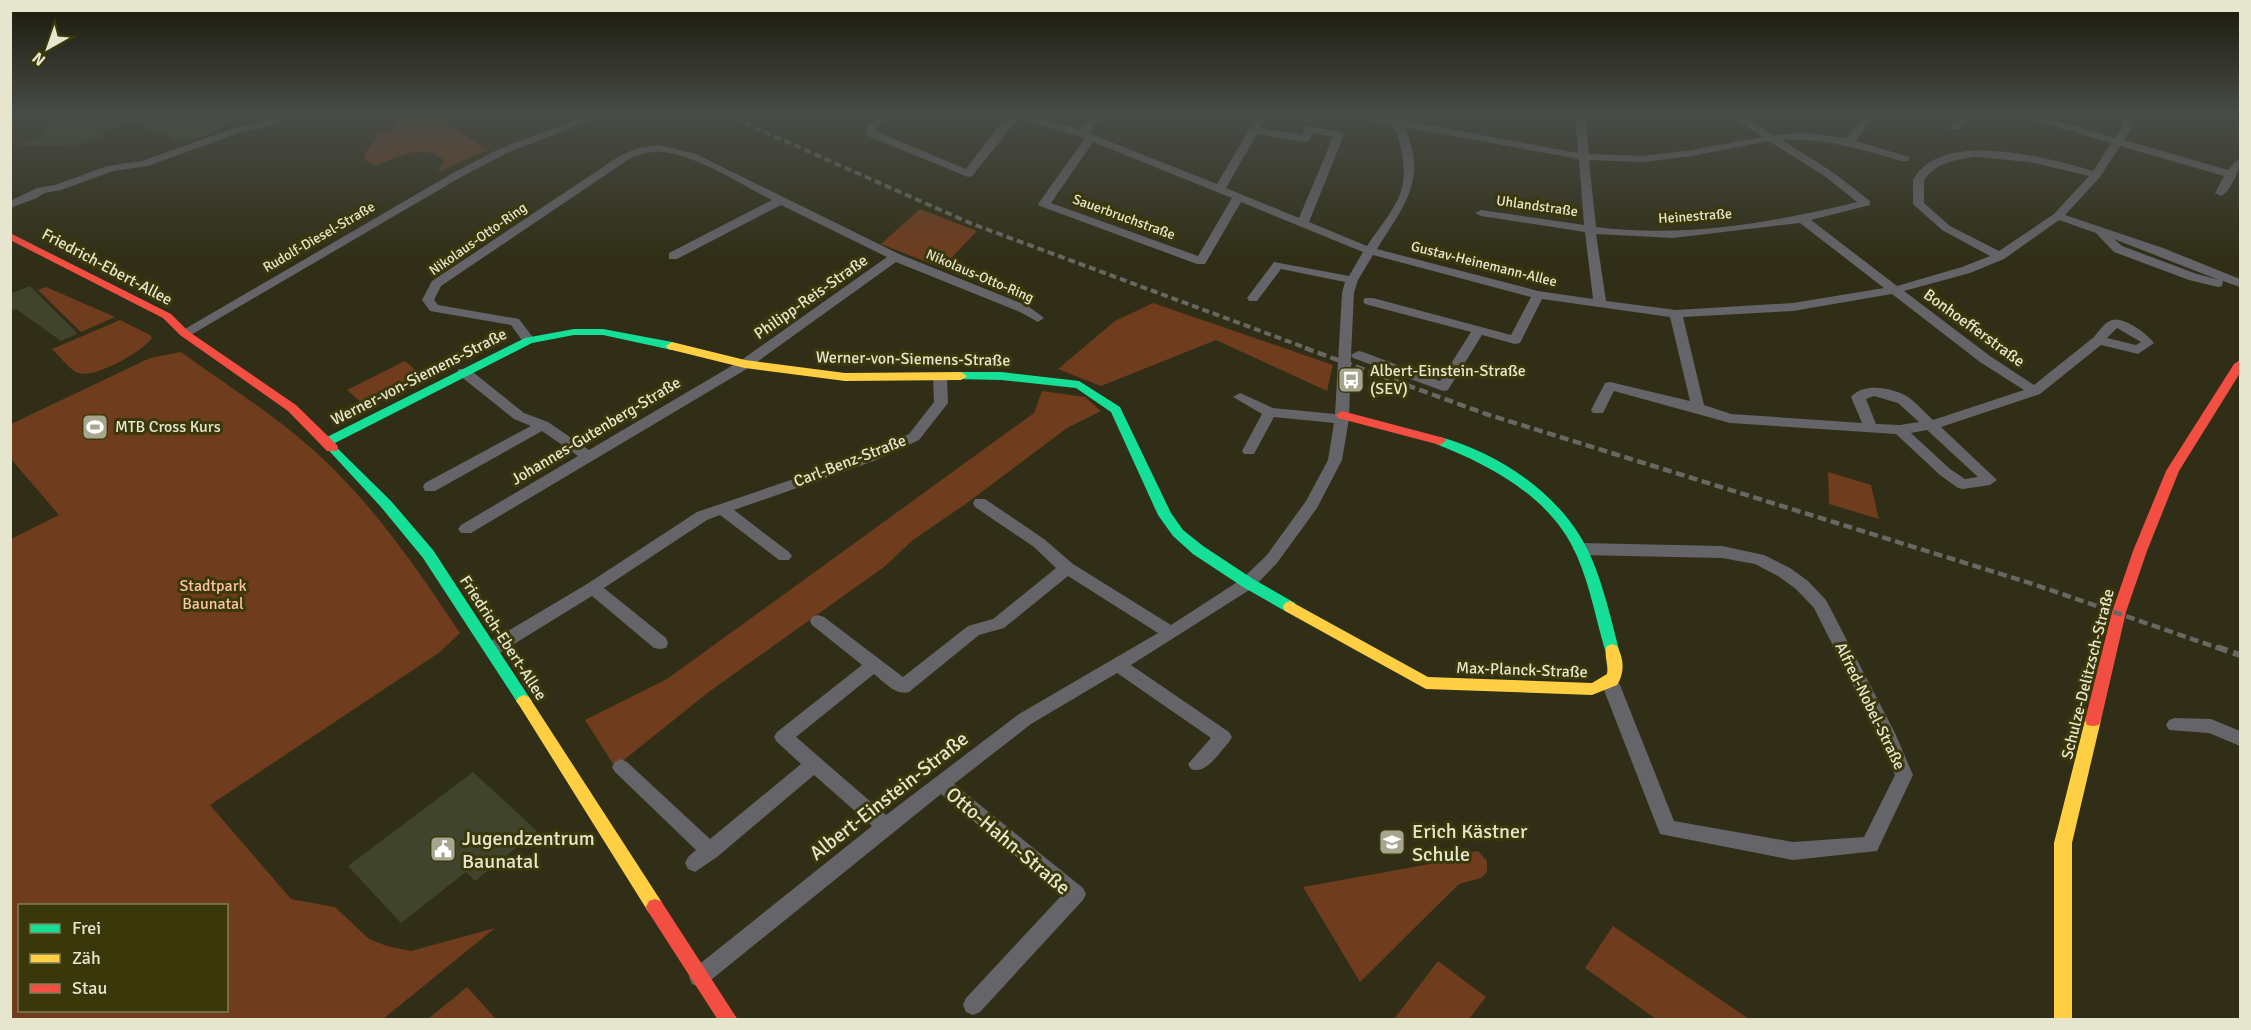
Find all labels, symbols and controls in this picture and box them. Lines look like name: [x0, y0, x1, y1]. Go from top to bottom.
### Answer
north arrow: [18, 18, 78, 78]
text: N: [28, 47, 50, 70]
street label: Sauerbruchstraße: [1070, 191, 1178, 243]
street label: Uhlandstraße: [1495, 192, 1579, 220]
street label: Rudolf-Diesel-Straße: [260, 198, 378, 276]
street label: Nikolaus-Otto-Ring: [426, 199, 530, 279]
street label: Heinestraße: [1658, 205, 1732, 227]
street label: Friedrich-Ebert-Allee: [38, 224, 176, 310]
street label: Gustav-Heinemann-Allee: [1409, 238, 1559, 290]
street label: Nikolaus-Otto-Ring: [923, 246, 1037, 306]
street label: Philipp-Reis-Straße: [750, 250, 872, 344]
street label: Bonhoefferstraße: [1919, 285, 2029, 371]
street label: Werner-von-Siemens-Straße: [328, 324, 510, 430]
street label: Werner-von-Siemens-Straße: [816, 347, 1010, 371]
place label: Albert-Einstein-Straße (SEV): [1370, 361, 1526, 399]
bus stop icon: Albert-Einstein-Straße (SEV): [1336, 365, 1366, 395]
street label: Johannes-Gutenberg-Straße: [508, 372, 684, 490]
sports icon: MTB Cross Kurs: [80, 412, 110, 442]
place label: MTB Cross Kurs: [115, 417, 221, 437]
street label: Carl-Benz-Straße: [791, 430, 909, 492]
street label: Friedrich-Ebert-Allee: [455, 572, 551, 704]
park label: Stadtpark Baunatal: [179, 576, 247, 614]
street label: Schulze-Delitzsch-Straße: [2057, 587, 2119, 761]
street label: Alfred-Nobel-Straße: [1830, 639, 1910, 773]
street label: Max-Planck-Straße: [1456, 658, 1588, 682]
street label: Albert-Einstein-Straße: [805, 726, 973, 866]
street label: Otto-Hahn-Straße: [941, 782, 1075, 900]
place label: Erich Kästner Schule: [1412, 819, 1528, 867]
place label: Jugendzentrum Baunatal: [462, 826, 595, 874]
school or university icon: Erich Kästner Schule: [1377, 827, 1407, 857]
public building icon: Jugendzentrum Baunatal: [428, 834, 458, 864]
legend: [18, 904, 228, 1012]
text: Frei: [72, 917, 101, 939]
text: Zäh: [72, 947, 101, 969]
text: Stau: [72, 977, 107, 999]

